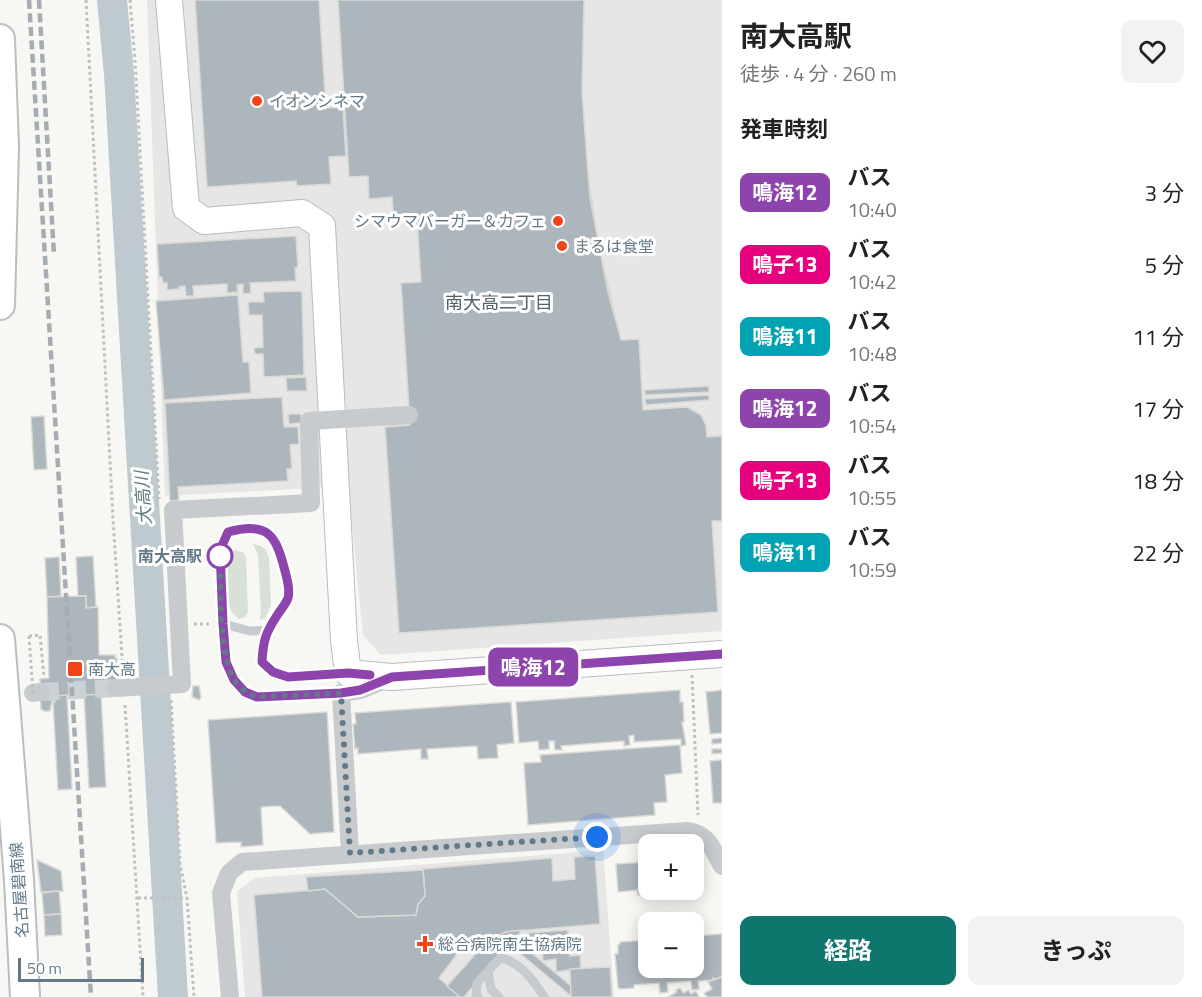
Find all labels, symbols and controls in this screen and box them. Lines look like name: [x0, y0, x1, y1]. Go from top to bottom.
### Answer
text: 南大高駅: [740, 14, 852, 57]
button: heart: [1121, 20, 1184, 83]
text: 徒歩 · 4 分 · 260 m: [740, 58, 897, 89]
place label: イオンシネマ: [269, 89, 365, 113]
marker: イオンシネマ: [250, 94, 264, 108]
text: 発車時刻: [740, 112, 828, 146]
text: バス: [848, 160, 892, 194]
text: 鳴海12: [752, 176, 818, 208]
text: 3 分: [1145, 176, 1184, 210]
text: 10:40: [848, 194, 897, 225]
place label: シマウマバーガー＆カフェ: [354, 209, 546, 233]
marker: シマウマバーガー＆カフェ: [551, 214, 565, 228]
text: バス: [848, 232, 892, 266]
place label: まるは食堂: [574, 234, 654, 258]
marker: まるは食堂: [555, 239, 569, 253]
text: 鳴子13: [752, 248, 818, 280]
text: 5 分: [1145, 248, 1184, 282]
text: 10:42: [848, 266, 897, 297]
district label: 南大高二丁目: [445, 289, 553, 316]
text: バス: [848, 304, 892, 338]
text: 鳴海11: [752, 320, 818, 352]
text: 11 分: [1133, 320, 1184, 354]
text: 10:48: [848, 338, 897, 369]
text: バス: [848, 376, 892, 410]
text: 鳴海12: [752, 392, 818, 424]
text: 17 分: [1133, 392, 1184, 426]
text: 10:54: [848, 410, 897, 441]
text: バス: [848, 448, 892, 482]
text: 鳴子13: [752, 464, 818, 496]
text: 18 分: [1133, 464, 1184, 498]
water label: 大高川: [128, 468, 158, 526]
text: 10:55: [848, 482, 897, 513]
text: バス: [848, 520, 892, 554]
text: 鳴海11: [752, 536, 818, 568]
text: 22 分: [1133, 536, 1184, 570]
marker: 南大高駅: [207, 543, 233, 569]
place label: 南大高駅: [138, 544, 202, 568]
text: 10:59: [848, 554, 897, 585]
line badge: 鳴海12: [491, 648, 575, 686]
text: 鳴海12: [500, 651, 566, 683]
place label: 南大高: [88, 657, 136, 681]
marker: 南大高: [66, 660, 84, 678]
your location: [582, 822, 612, 852]
map controls: [638, 834, 704, 978]
button: +: [638, 834, 704, 900]
street label: 名古屋碧南線: [4, 841, 34, 939]
button: −: [638, 912, 704, 978]
button: 経路: [740, 916, 956, 985]
button: きっぷ: [968, 916, 1184, 985]
place label: 総合病院南生協病院: [438, 932, 582, 956]
marker: 総合病院南生協病院: [416, 935, 434, 953]
scale bar: [18, 955, 144, 982]
text: 50 m: [27, 956, 62, 980]

